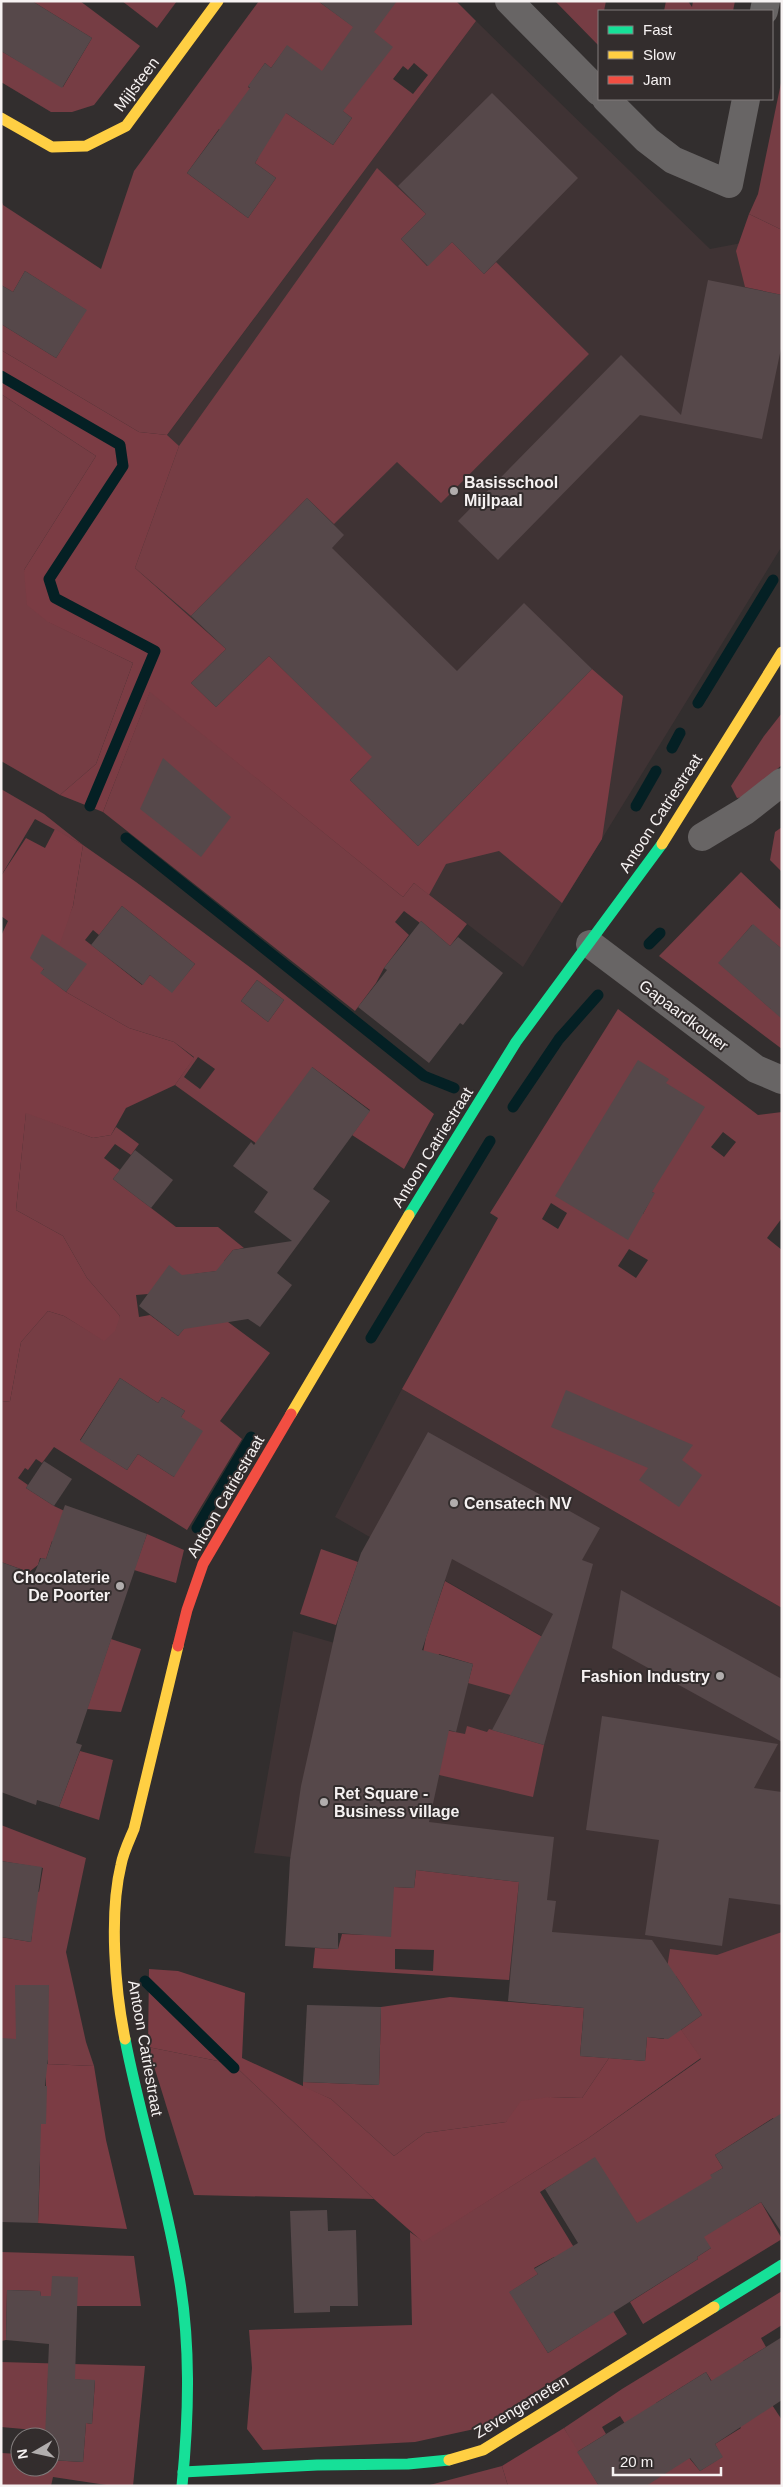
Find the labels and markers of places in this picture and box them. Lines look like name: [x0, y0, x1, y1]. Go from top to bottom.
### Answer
place label: Basisschool Mijlpaal: [464, 474, 558, 509]
marker: Basisschool Mijlpaal: [448, 485, 460, 497]
place label: Censatech NV: [464, 1495, 572, 1512]
marker: Censatech NV: [448, 1497, 460, 1509]
place label: Chocolaterie De Poorter: [13, 1569, 110, 1604]
marker: Chocolaterie De Poorter: [114, 1580, 126, 1592]
place label: Fashion Industry: [581, 1668, 710, 1685]
marker: Fashion Industry: [714, 1670, 726, 1682]
place label: Ret Square - Business village: [334, 1785, 459, 1820]
marker: Ret Square - Business village: [318, 1796, 330, 1808]

